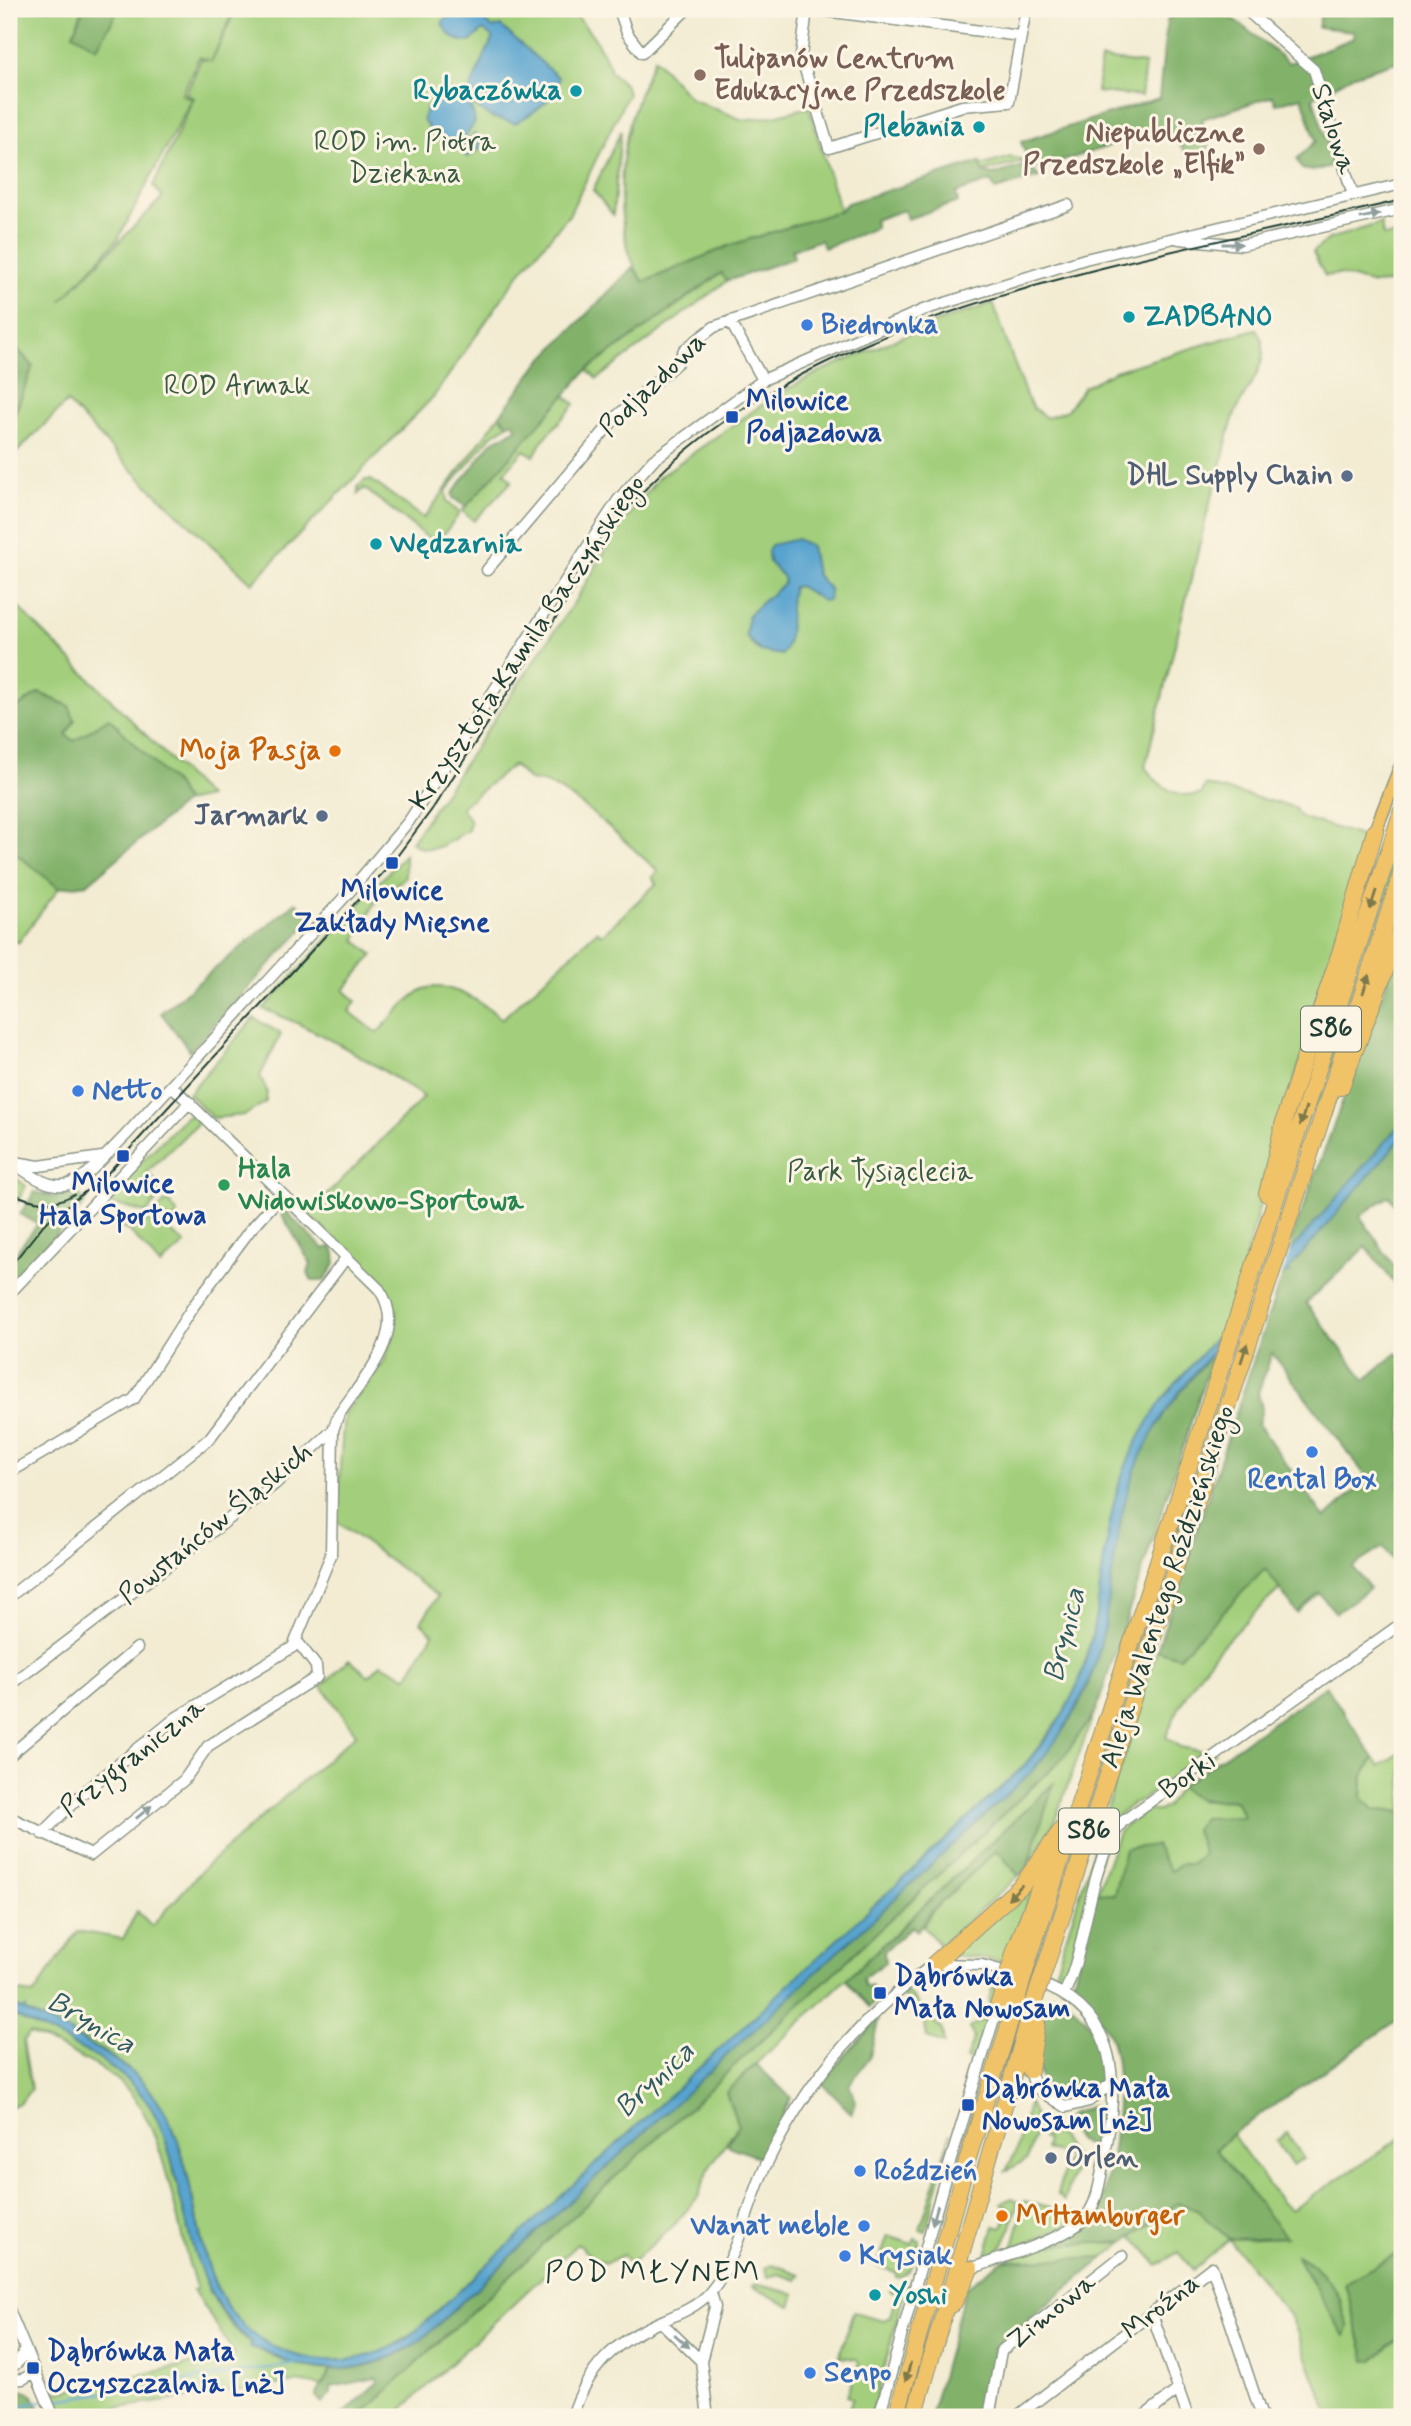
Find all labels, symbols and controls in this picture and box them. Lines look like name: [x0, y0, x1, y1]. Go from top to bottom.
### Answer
place label: Tulipanów Centrum Edukacyjne Przedszkole: [714, 41, 1006, 110]
marker: Tulipanów Centrum Edukacyjne Przedszkole: [692, 67, 708, 83]
place label: Rybaczówka: [413, 73, 562, 110]
street label: Stalowa: [1301, 79, 1365, 179]
marker: Rybaczówka: [568, 83, 584, 99]
place label: Plebania: [863, 109, 965, 146]
place label: Niepubliczne Przedszkole „Elfik”: [1023, 115, 1245, 184]
marker: Plebania: [971, 119, 987, 135]
park label: ROD im. Piotra Dziekana: [314, 124, 496, 193]
marker: Niepubliczne Przedszkole „Elfik”: [1251, 141, 1267, 157]
one-way arrow: [1359, 210, 1381, 221]
one-way arrow: [1221, 239, 1243, 250]
place label: ZADBANO: [1143, 299, 1273, 336]
place label: Biedronka: [821, 307, 938, 344]
marker: ZADBANO: [1121, 309, 1137, 325]
marker: Biedronka: [799, 317, 815, 333]
street label: Podjazdowa: [591, 324, 715, 446]
park label: ROD Armak: [164, 368, 311, 405]
place label: Milowice Podjazdowa: [746, 383, 882, 452]
marker: Milowice Podjazdowa: [724, 409, 740, 425]
place label: DHL Supply Chain: [1126, 458, 1333, 495]
street label: Krzysztofa Kamila Baczyńskiego: [401, 468, 656, 819]
marker: DHL Supply Chain: [1339, 468, 1355, 484]
place label: Wędzarnia: [390, 526, 523, 563]
marker: Wędzarnia: [368, 536, 384, 552]
place label: Moja Pasja: [180, 733, 321, 770]
marker: Moja Pasja: [327, 743, 343, 759]
place label: Jarmark: [194, 798, 308, 835]
marker: Jarmark: [314, 808, 330, 824]
marker: Milowice Zakłady Mięsne: [384, 855, 400, 871]
place label: Milowice Zakłady Mięsne: [294, 873, 490, 942]
one-way arrow: [1367, 889, 1378, 910]
one-way arrow: [1361, 974, 1371, 995]
road number: S86: [1301, 1006, 1361, 1052]
place label: Netto: [92, 1073, 162, 1110]
marker: Netto: [70, 1083, 86, 1099]
one-way arrow: [1297, 1106, 1308, 1127]
marker: Milowice Hala Sportowa: [115, 1148, 131, 1164]
place label: Hala Widowiskowo-Sportowa: [238, 1151, 525, 1220]
park label: Park Tysiąclecia: [787, 1154, 973, 1191]
place label: Milowice Hala Sportowa: [39, 1166, 207, 1235]
marker: Hala Widowiskowo-Sportowa: [216, 1177, 232, 1193]
one-way arrow: [1240, 1342, 1250, 1363]
street label: Aleja Walentego Roździeńskiego: [1092, 1401, 1246, 1774]
street label: Powstańców Śląskich: [111, 1434, 321, 1614]
marker: Rental Box: [1304, 1444, 1320, 1460]
place label: Rental Box: [1248, 1462, 1377, 1499]
water label: Brynica: [1035, 1584, 1096, 1686]
street label: Przygraniczna: [53, 1689, 215, 1829]
street label: Borki: [1152, 1743, 1224, 1809]
one-way arrow: [135, 1805, 153, 1820]
road number: S86: [1059, 1808, 1119, 1854]
one-way arrow: [1007, 1883, 1023, 1900]
place label: Dąbrówka Mała Nowosam: [894, 1959, 1070, 2028]
water label: Brynica: [40, 1982, 142, 2064]
marker: Dąbrówka Mała Nowosam: [872, 1985, 888, 2001]
water label: Brynica: [607, 2033, 704, 2127]
place label: Dąbrówka Mała Nowosam [nż]: [982, 2071, 1170, 2140]
marker: Dąbrówka Mała Nowosam [nż]: [960, 2097, 976, 2113]
place label: Orlen: [1065, 2140, 1139, 2177]
marker: Orlen: [1043, 2150, 1059, 2166]
place label: Roździeń: [874, 2153, 977, 2190]
marker: Roździeń: [852, 2163, 868, 2179]
place label: MrHamburger: [1016, 2198, 1186, 2236]
one-way arrow: [929, 2205, 939, 2226]
place label: Wanat meble: [691, 2208, 850, 2245]
marker: MrHamburger: [994, 2208, 1010, 2224]
marker: Wanat meble: [856, 2218, 872, 2234]
place label: Krysiak: [859, 2238, 952, 2275]
marker: Krysiak: [837, 2248, 853, 2264]
district label: POD MŁYNEM: [545, 2253, 761, 2292]
street label: Zimowa: [1000, 2265, 1104, 2359]
street label: Mroźna: [1114, 2265, 1208, 2349]
place label: Yoshi: [889, 2277, 947, 2314]
marker: Yoshi: [867, 2287, 883, 2303]
one-way arrow: [673, 2333, 690, 2348]
place label: Dąbrówka Mała Oczyszczalnia [nż]: [47, 2334, 284, 2403]
place label: Senpo: [824, 2355, 892, 2392]
marker: Dąbrówka Mała Oczyszczalnia [nż]: [25, 2360, 41, 2376]
one-way arrow: [902, 2361, 913, 2383]
marker: Senpo: [802, 2365, 818, 2381]

